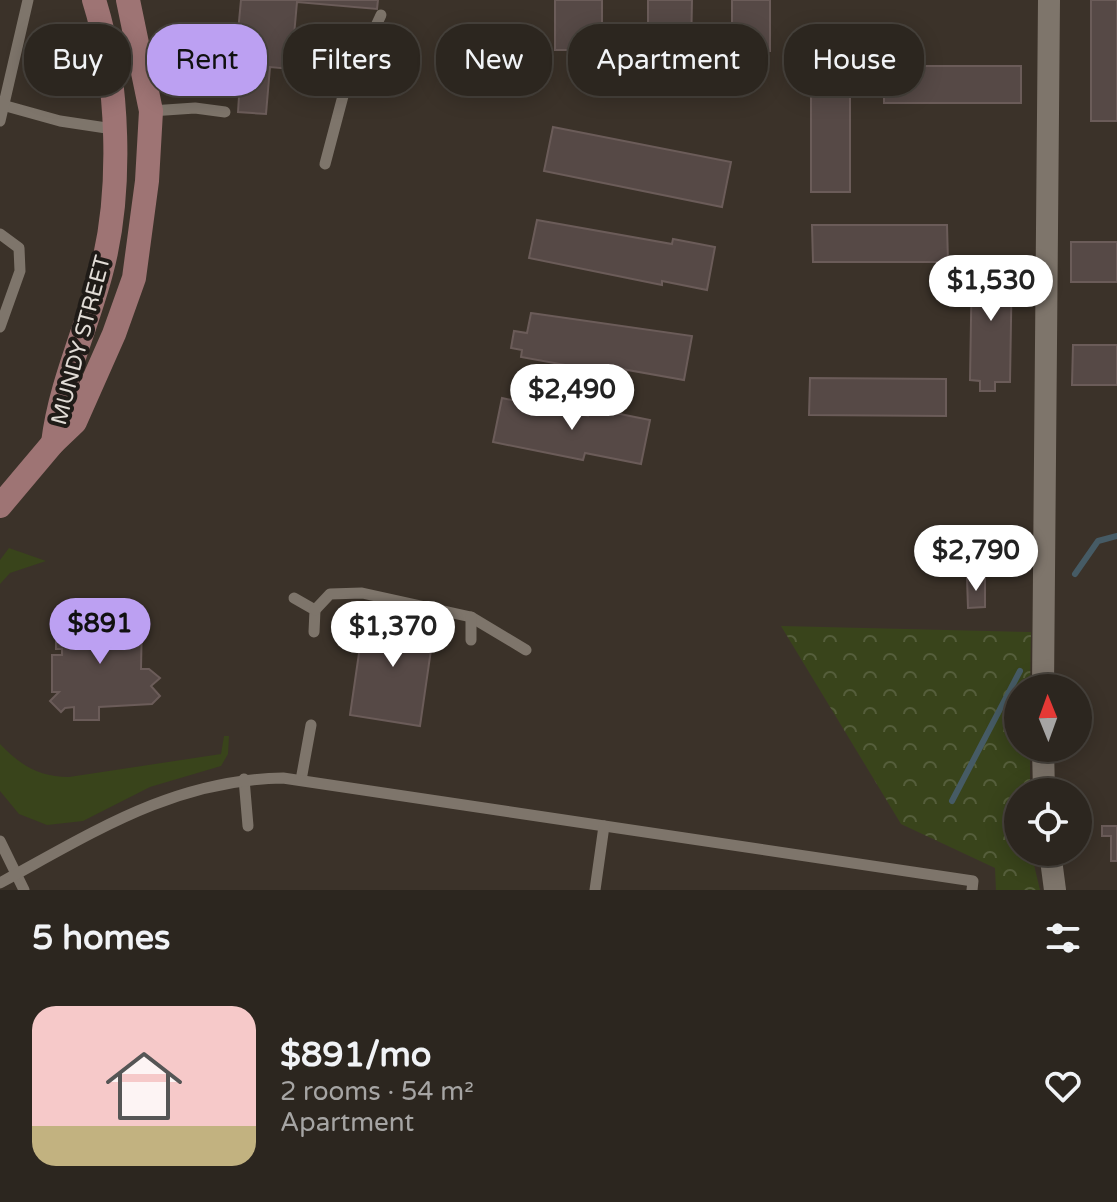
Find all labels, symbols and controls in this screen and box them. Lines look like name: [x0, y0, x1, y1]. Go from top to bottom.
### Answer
chip: Buy: [24, 24, 131, 96]
chip: Rent: [147, 24, 267, 96]
chip: Filters: [283, 24, 420, 96]
chip: New: [436, 24, 552, 96]
chip: Apartment: [568, 24, 768, 96]
chip: House: [784, 24, 924, 96]
street label: MUNDY STREET: [46, 252, 116, 428]
pin: $1,530: [926, 255, 1056, 323]
text: $1,530: [947, 265, 1035, 296]
pin: $2,490: [507, 364, 637, 432]
text: $2,490: [528, 374, 616, 405]
pin: $2,790: [911, 525, 1041, 593]
text: $2,790: [932, 535, 1020, 566]
pin: $891: [53, 598, 147, 666]
pin: $1,370: [328, 601, 458, 669]
text: $891: [67, 608, 133, 639]
text: $1,370: [349, 611, 437, 642]
north arrow: [1004, 674, 1092, 762]
map controls: [1004, 674, 1092, 866]
button: locate: [1004, 778, 1092, 866]
icon: filters: [1041, 916, 1085, 960]
text: 5 homes: [32, 918, 170, 959]
text: $891/mo: [280, 1035, 431, 1076]
icon: home: [96, 1038, 192, 1134]
icon: heart: [1041, 1064, 1085, 1108]
text: 2 rooms · 54 m²: [280, 1076, 474, 1107]
text: Apartment: [280, 1107, 414, 1138]

